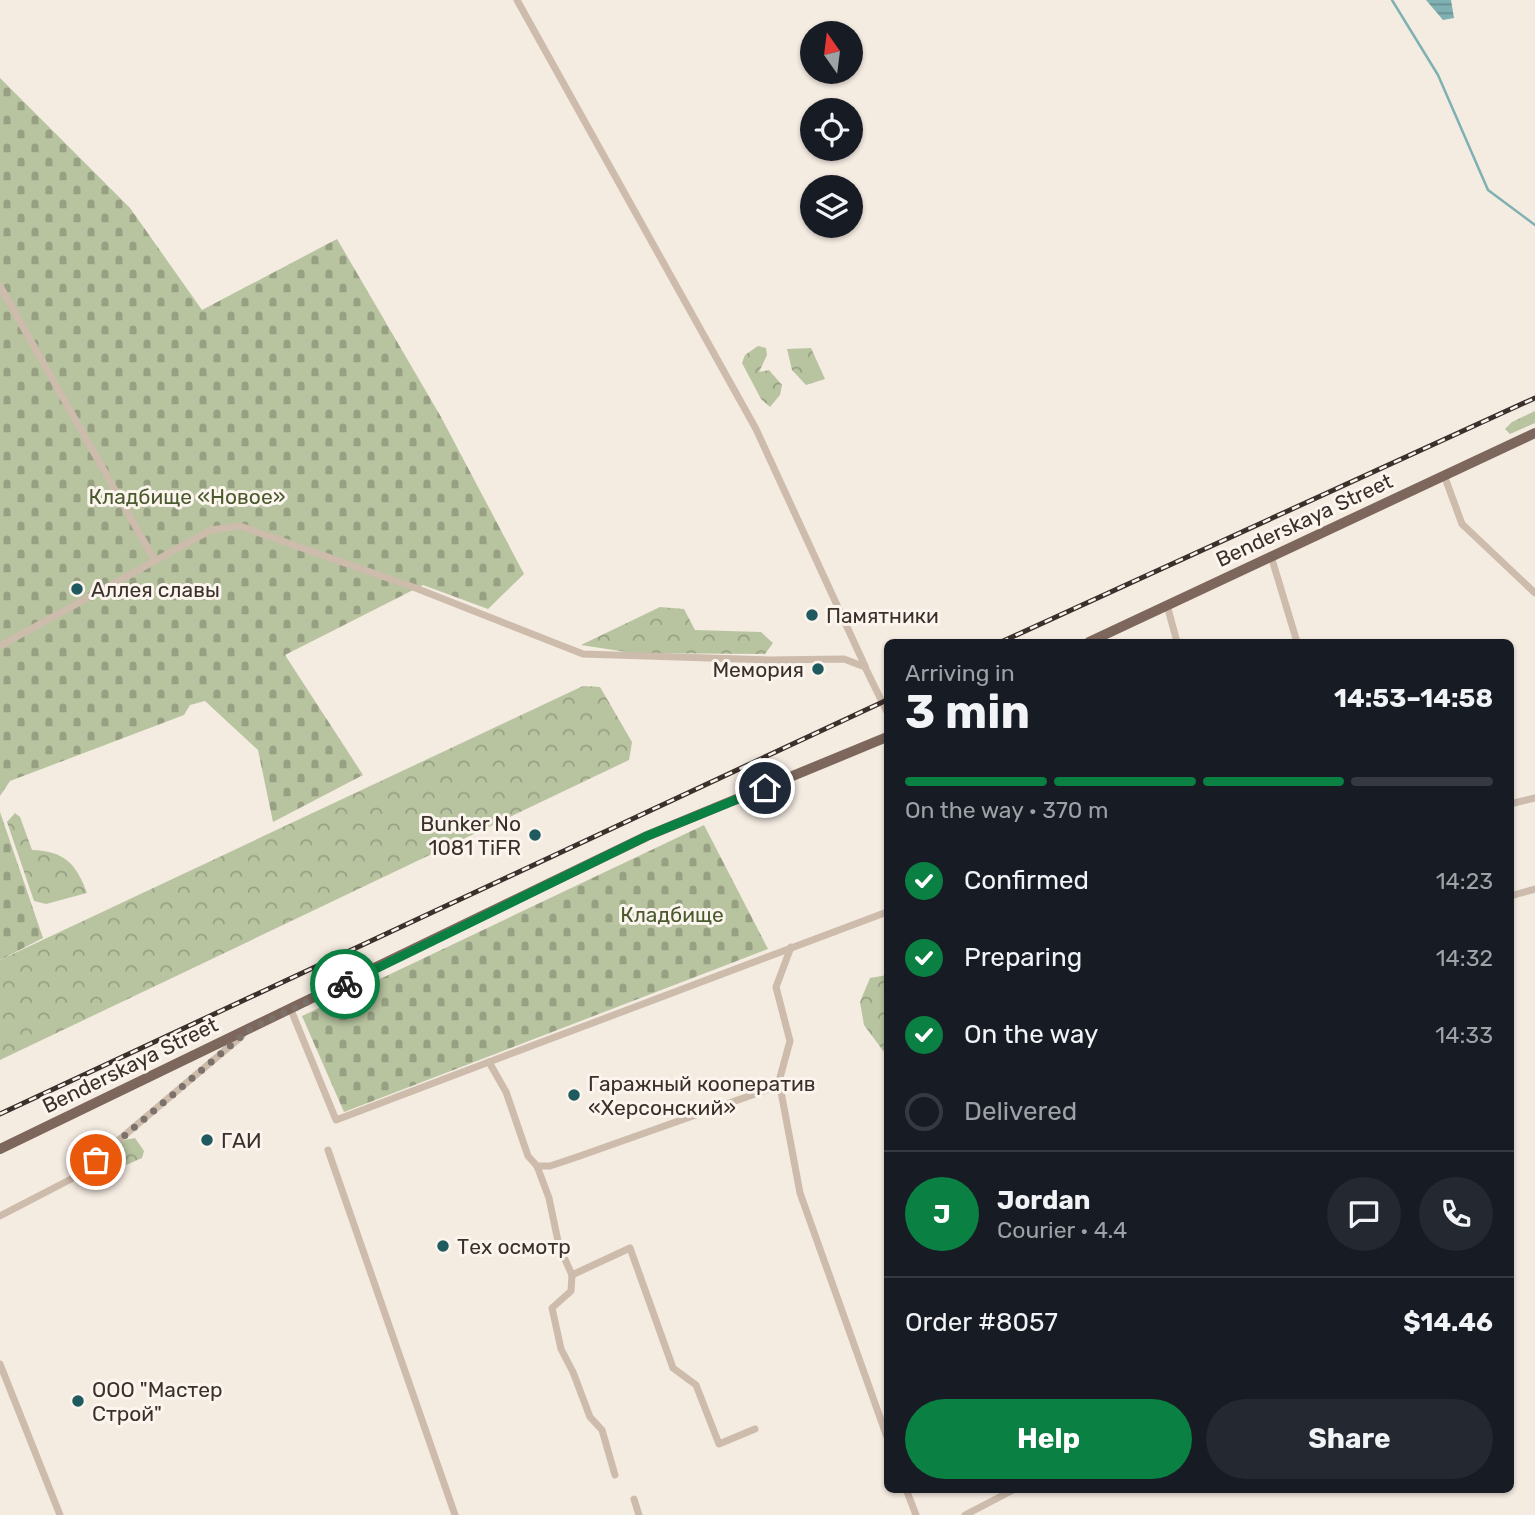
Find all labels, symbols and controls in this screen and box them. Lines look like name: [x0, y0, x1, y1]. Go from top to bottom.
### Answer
north arrow: [800, 21, 863, 84]
map controls: [800, 21, 863, 238]
button: locate: [800, 98, 863, 161]
button: layers: [800, 175, 863, 238]
street label: Benderskaya Street: [1212, 468, 1396, 572]
park label: Кладбище «Новое»: [89, 484, 285, 509]
place label: Аллея славы: [91, 577, 220, 602]
marker: Аллея славы: [69, 581, 85, 597]
place label: Памятники: [826, 603, 939, 628]
marker: Памятники: [804, 607, 820, 623]
place label: Мемория: [712, 657, 804, 682]
text: Arriving in: [905, 659, 1015, 687]
marker: Мемория: [810, 661, 826, 677]
text: 14:53–14:58: [1334, 683, 1493, 714]
text: 3 min: [905, 685, 1030, 740]
pin: [735, 758, 795, 818]
icon: home: [746, 769, 784, 807]
text: On the way · 370 m: [905, 796, 1108, 824]
place label: Bunker No 1081 TiFR: [420, 811, 521, 860]
marker: Bunker No 1081 TiFR: [527, 827, 543, 843]
icon: check: [905, 862, 943, 900]
text: Confirmed: [964, 865, 1089, 896]
text: 14:23: [1436, 867, 1493, 895]
park label: Кладбище: [620, 902, 724, 927]
icon: check: [905, 939, 943, 977]
text: Preparing: [964, 942, 1082, 973]
text: 14:32: [1436, 944, 1493, 972]
courier: [310, 949, 380, 1019]
icon: bike: [326, 965, 364, 1003]
street label: Benderskaya Street: [38, 1012, 222, 1118]
icon: check: [905, 1016, 943, 1054]
text: On the way: [964, 1019, 1098, 1050]
text: 14:33: [1435, 1021, 1493, 1049]
place label: Гаражный кооператив «Херсонский»: [588, 1071, 816, 1120]
marker: Гаражный кооператив «Херсонский»: [566, 1087, 582, 1103]
text: Delivered: [964, 1096, 1077, 1127]
place label: ГАИ: [221, 1128, 262, 1153]
pin: [66, 1130, 126, 1190]
marker: ГАИ: [199, 1132, 215, 1148]
icon: bag: [77, 1141, 115, 1179]
button: chat: [1327, 1177, 1401, 1251]
button: phone: [1419, 1177, 1493, 1251]
text: Jordan: [997, 1185, 1090, 1216]
text: J: [933, 1199, 951, 1230]
text: Courier · 4.4: [997, 1216, 1127, 1244]
place label: Тех осмотр: [457, 1234, 571, 1259]
marker: Тех осмотр: [435, 1238, 451, 1254]
text: Order #8057: [905, 1307, 1058, 1338]
text: $14.46: [1403, 1307, 1493, 1338]
place label: ООО "Мастер Строй": [92, 1377, 223, 1426]
marker: ООО "Мастер Строй": [70, 1393, 86, 1409]
button: Help: [905, 1399, 1192, 1479]
button: Share: [1206, 1399, 1493, 1479]

